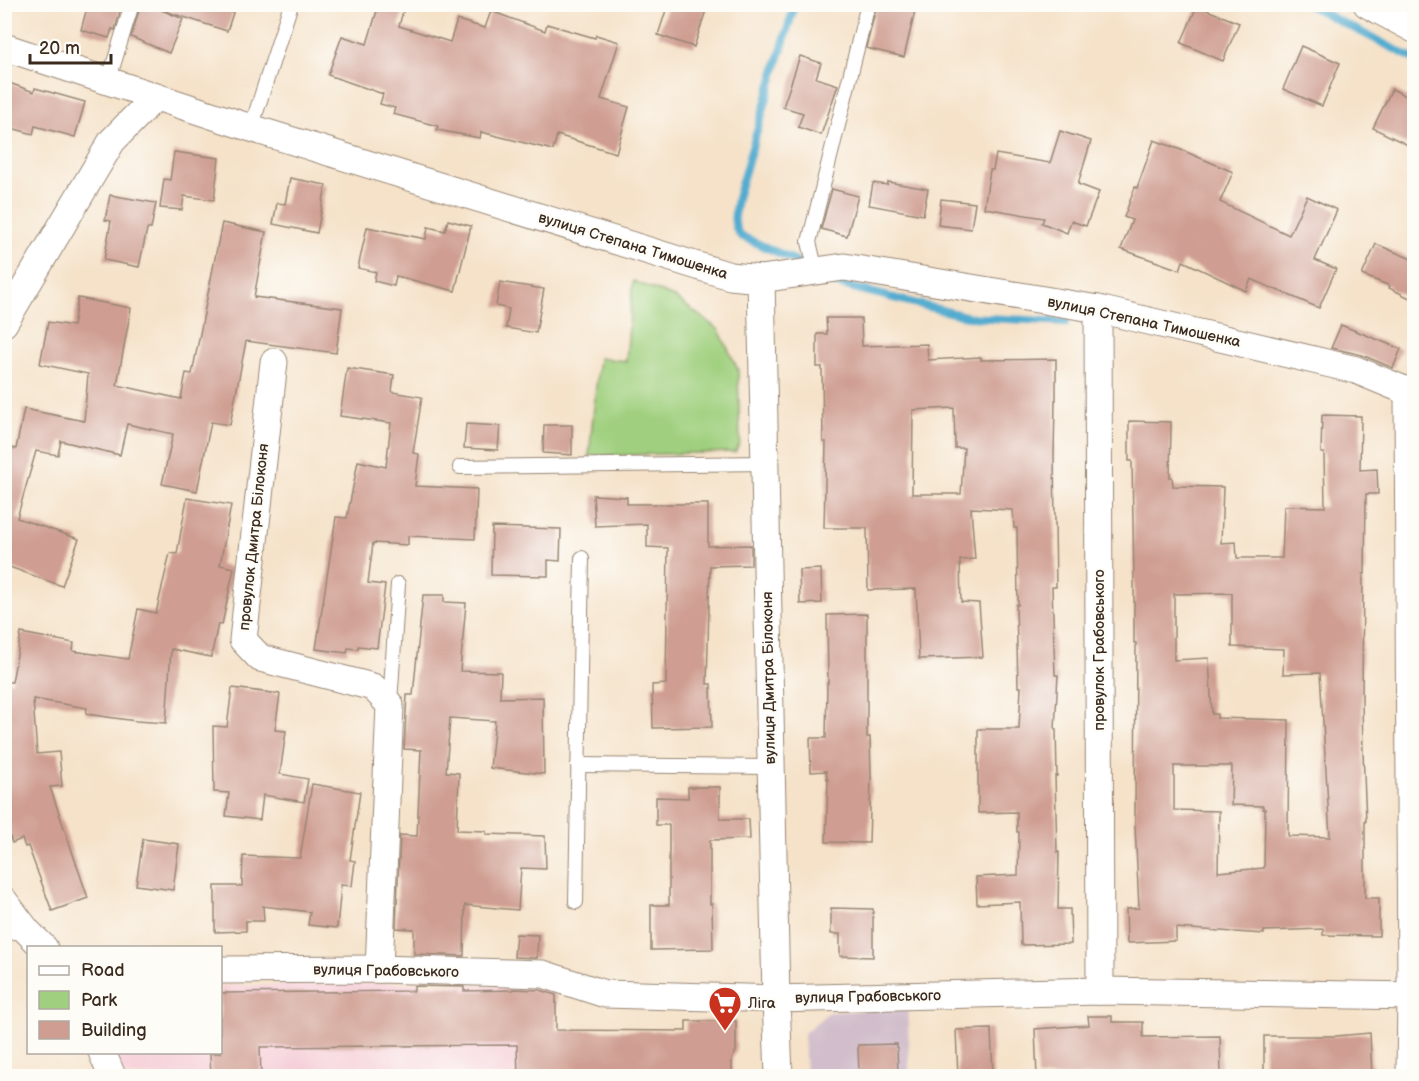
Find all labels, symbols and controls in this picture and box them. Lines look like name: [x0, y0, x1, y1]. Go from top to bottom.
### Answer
scale bar: [30, 27, 111, 65]
text: 20 m: [39, 38, 80, 59]
street label: вулиця Степана Тимошенка: [536, 208, 730, 284]
street label: вулиця Степана Тимошенка: [1046, 292, 1243, 352]
street label: провулок Дмитра Білоконя: [235, 442, 273, 632]
street label: провулок Грабовського: [1090, 569, 1109, 731]
street label: вулиця Дмитра Білоконя: [758, 591, 780, 765]
legend: [27, 946, 222, 1054]
text: Road: [81, 960, 125, 981]
street label: вулиця Грабовського: [313, 960, 459, 982]
supermarket icon: Ліга: [707, 985, 743, 1032]
street label: вулиця Грабовського: [795, 986, 941, 1008]
text: Park: [81, 990, 117, 1011]
place label: Ліга: [747, 994, 776, 1013]
text: Building: [81, 1020, 147, 1041]

